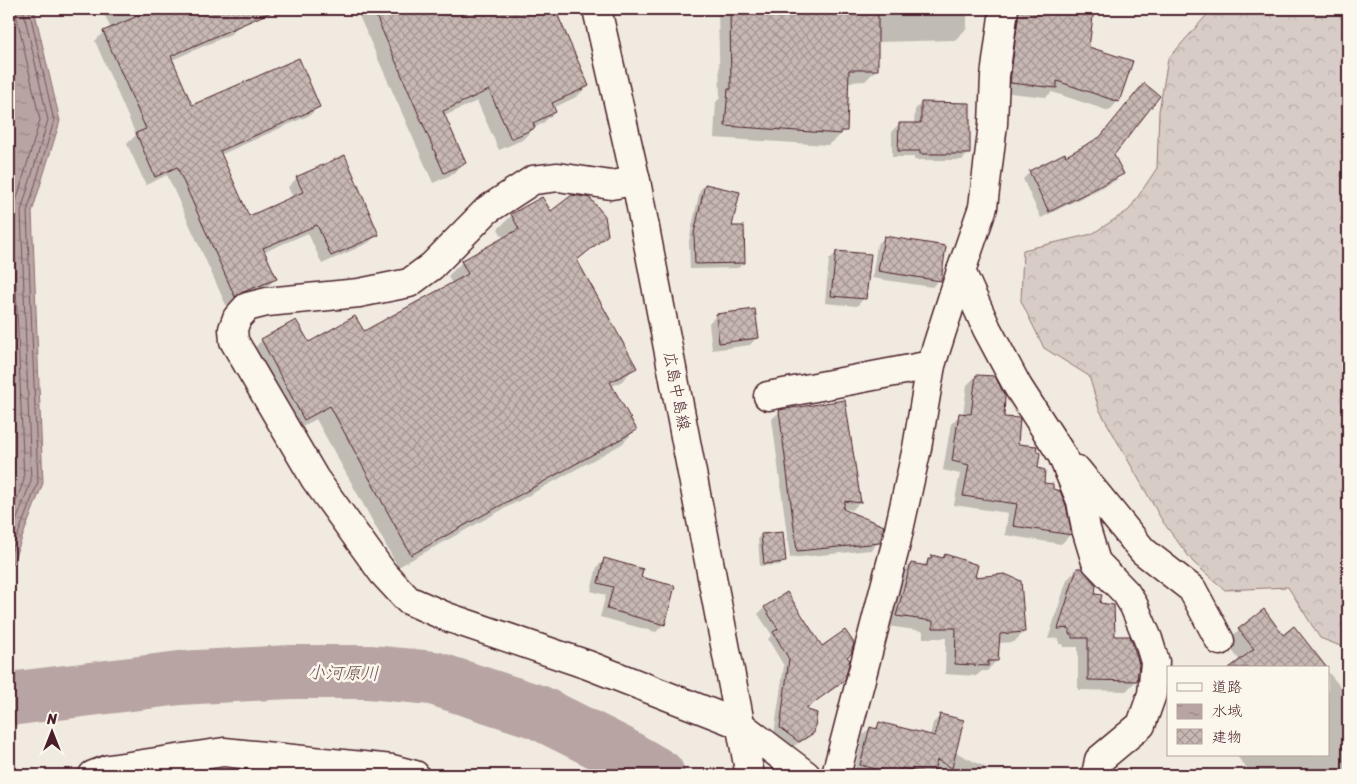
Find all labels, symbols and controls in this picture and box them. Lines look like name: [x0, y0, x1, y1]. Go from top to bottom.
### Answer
street label: 広島中島線: [655, 349, 699, 433]
water label: 小河原川: [307, 656, 379, 690]
legend: [1167, 666, 1330, 756]
text: 道路: [1212, 674, 1242, 700]
text: 水域: [1212, 698, 1242, 724]
north arrow: [28, 706, 78, 756]
text: N: [46, 707, 57, 732]
text: 建物: [1212, 724, 1242, 750]

